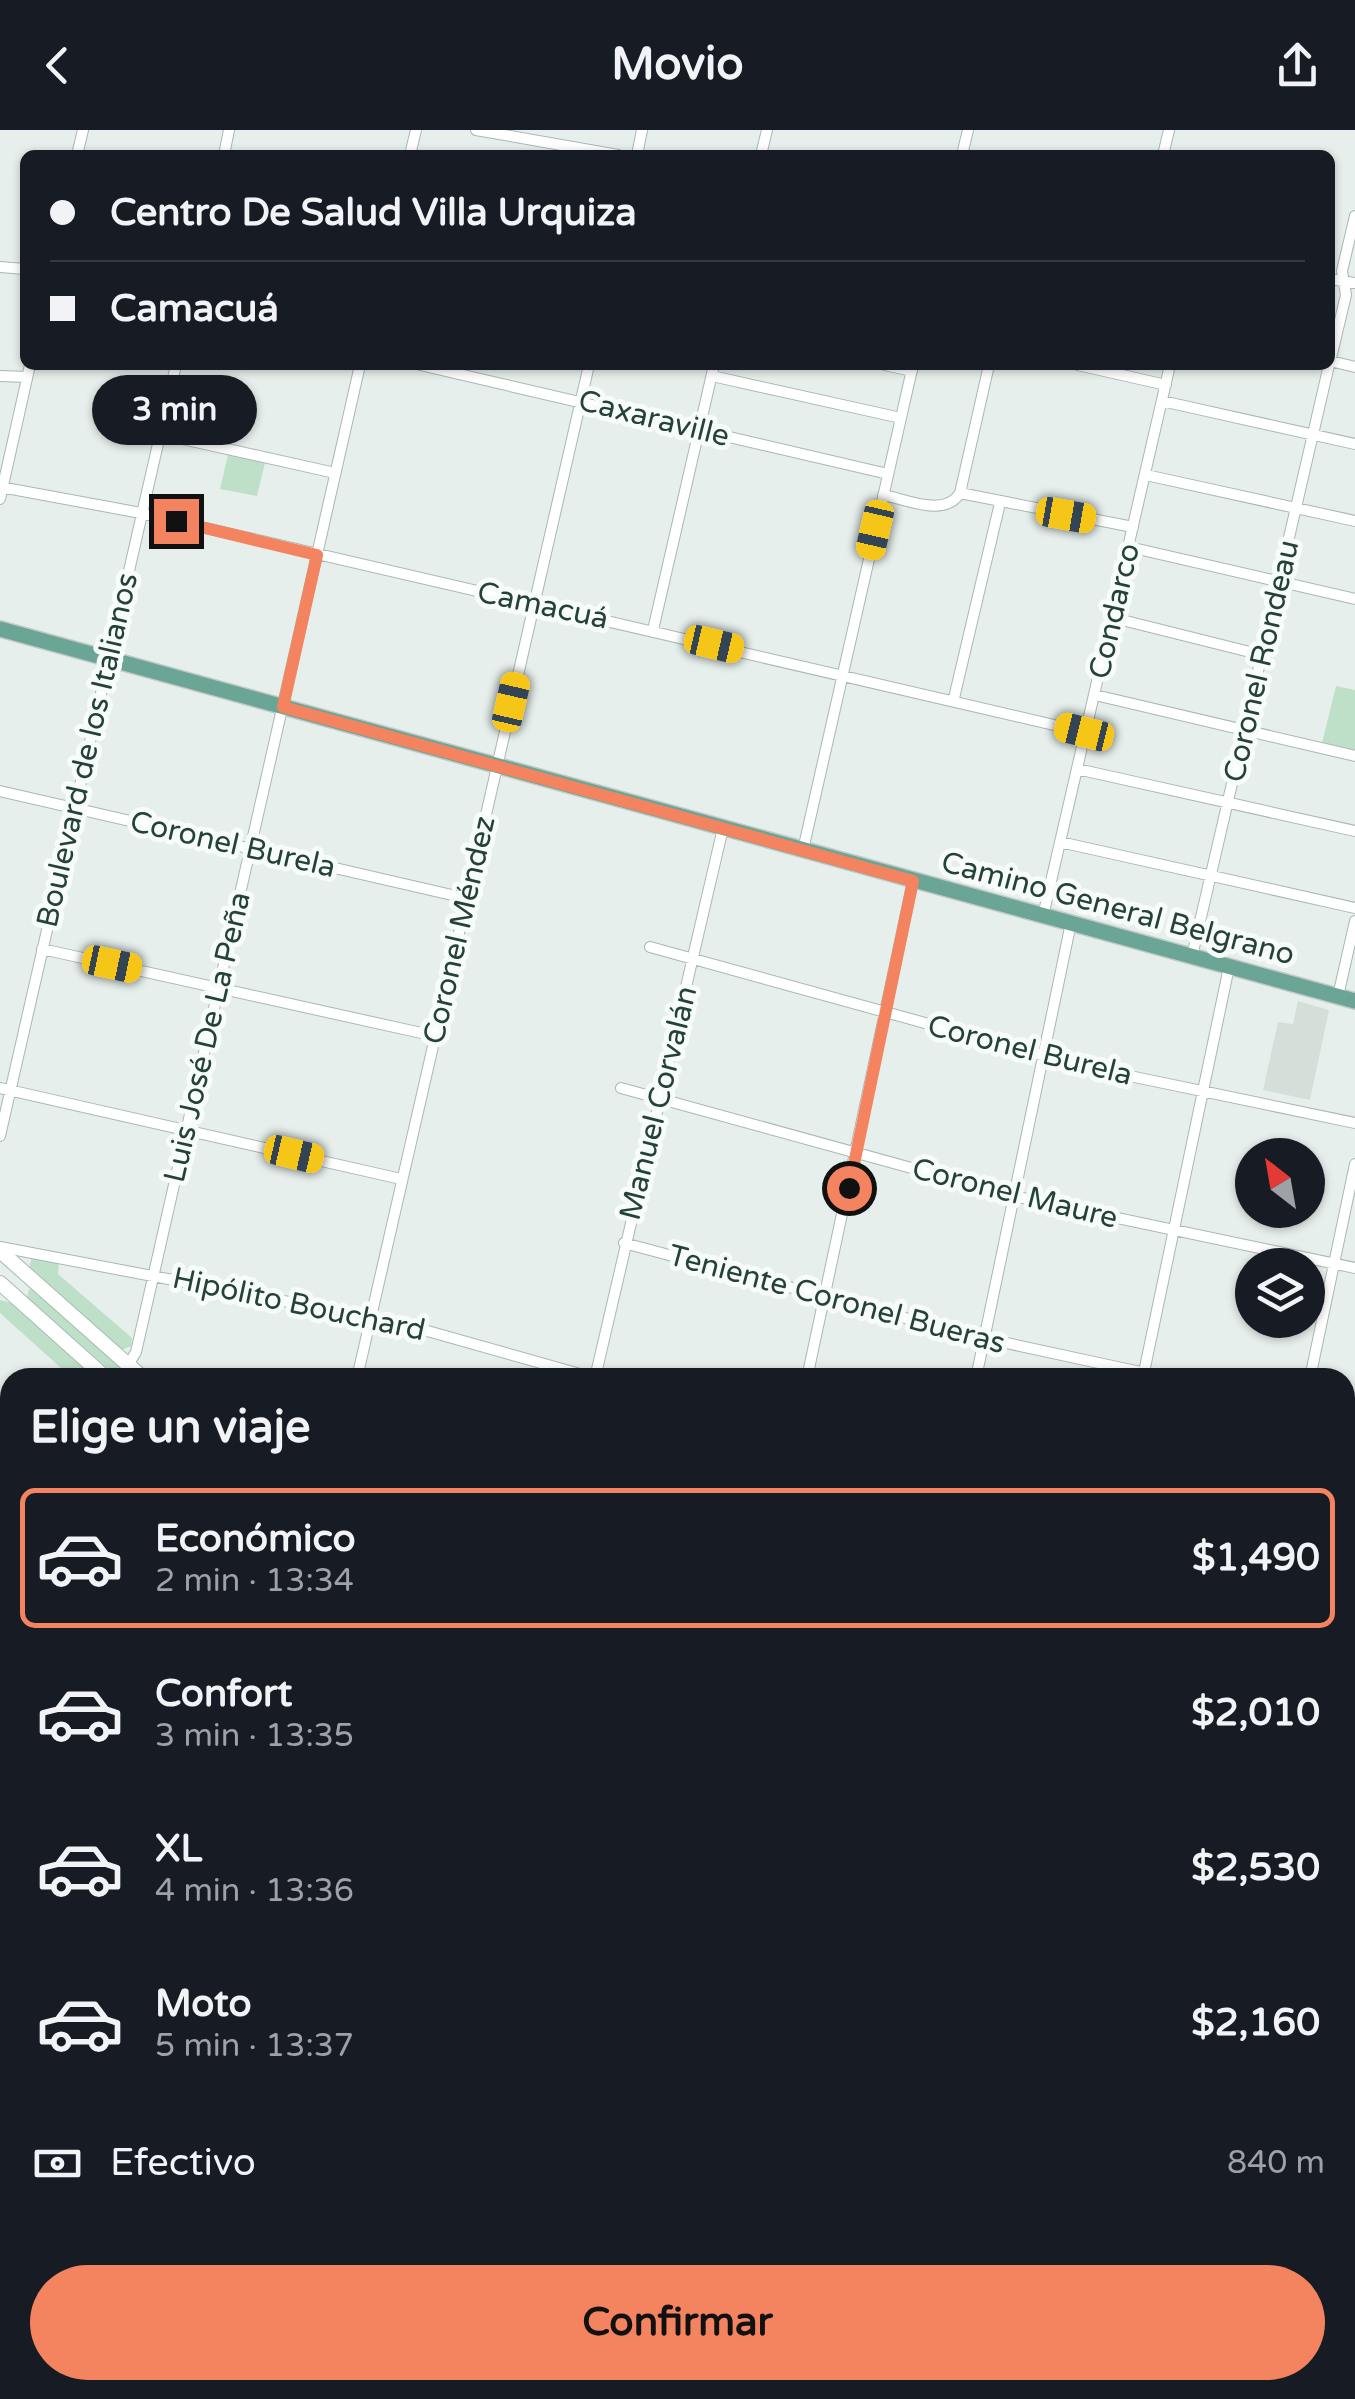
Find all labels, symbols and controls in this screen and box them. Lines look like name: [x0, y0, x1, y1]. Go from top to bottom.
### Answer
icon: back: [30, 38, 85, 93]
text: Movio: [611, 38, 744, 92]
icon: share: [1270, 38, 1325, 93]
text: Centro De Salud Villa Urquiza: [110, 190, 637, 236]
text: Camacuá: [110, 286, 279, 332]
callout: 3 min: [94, 376, 258, 446]
street label: Caxaraville: [575, 382, 733, 455]
text: 3 min: [132, 391, 217, 429]
car: [1034, 495, 1098, 535]
car: [854, 497, 896, 563]
route end: [154, 499, 199, 544]
street label: Coronel Rondeau: [1216, 537, 1307, 786]
street label: Condarco: [1081, 540, 1148, 682]
street label: Boulevard de los Italianos: [29, 569, 146, 931]
street label: Camacuá: [474, 574, 612, 637]
car: [681, 623, 747, 665]
car: [490, 669, 532, 735]
car: [1051, 710, 1117, 754]
street label: Coronel Burela: [127, 803, 339, 886]
street label: Coronel Méndez: [415, 812, 504, 1048]
street label: Camino General Belgrano: [937, 843, 1299, 974]
street label: Luis José De La Peña: [156, 888, 259, 1186]
car: [80, 943, 144, 985]
street label: Manuel Corvalán: [612, 982, 705, 1224]
street label: Coronel Burela: [924, 1007, 1136, 1094]
car: [261, 1133, 327, 1175]
north arrow: [1235, 1138, 1325, 1228]
map controls: [1235, 1138, 1325, 1338]
street label: Coronel Maure: [908, 1150, 1121, 1237]
route start: [827, 1166, 872, 1211]
street label: Teniente Coronel Bueras: [665, 1237, 1009, 1362]
button: layers: [1235, 1248, 1325, 1338]
street label: Hipólito Bouchard: [169, 1260, 429, 1349]
text: Elige un viaje: [30, 1401, 310, 1455]
icon: car: [35, 1513, 125, 1603]
text: Económico: [155, 1516, 356, 1562]
text: $1,490: [1192, 1535, 1320, 1581]
text: 2 min · 13:34: [155, 1562, 354, 1600]
icon: car: [35, 1668, 125, 1758]
text: Confort: [155, 1671, 292, 1717]
text: $2,010: [1191, 1690, 1320, 1736]
text: 3 min · 13:35: [155, 1717, 354, 1755]
icon: car: [35, 1823, 125, 1913]
text: XL: [155, 1826, 202, 1872]
text: $2,530: [1191, 1845, 1320, 1891]
text: 4 min · 13:36: [155, 1872, 354, 1910]
icon: car: [35, 1978, 125, 2068]
text: Moto: [155, 1981, 251, 2027]
text: $2,160: [1191, 2000, 1320, 2046]
text: 5 min · 13:37: [155, 2027, 354, 2065]
icon: cash: [30, 2136, 85, 2191]
text: Efectivo: [110, 2140, 256, 2186]
text: 840 m: [1227, 2144, 1325, 2182]
button: Confirmar: [30, 2265, 1325, 2380]

